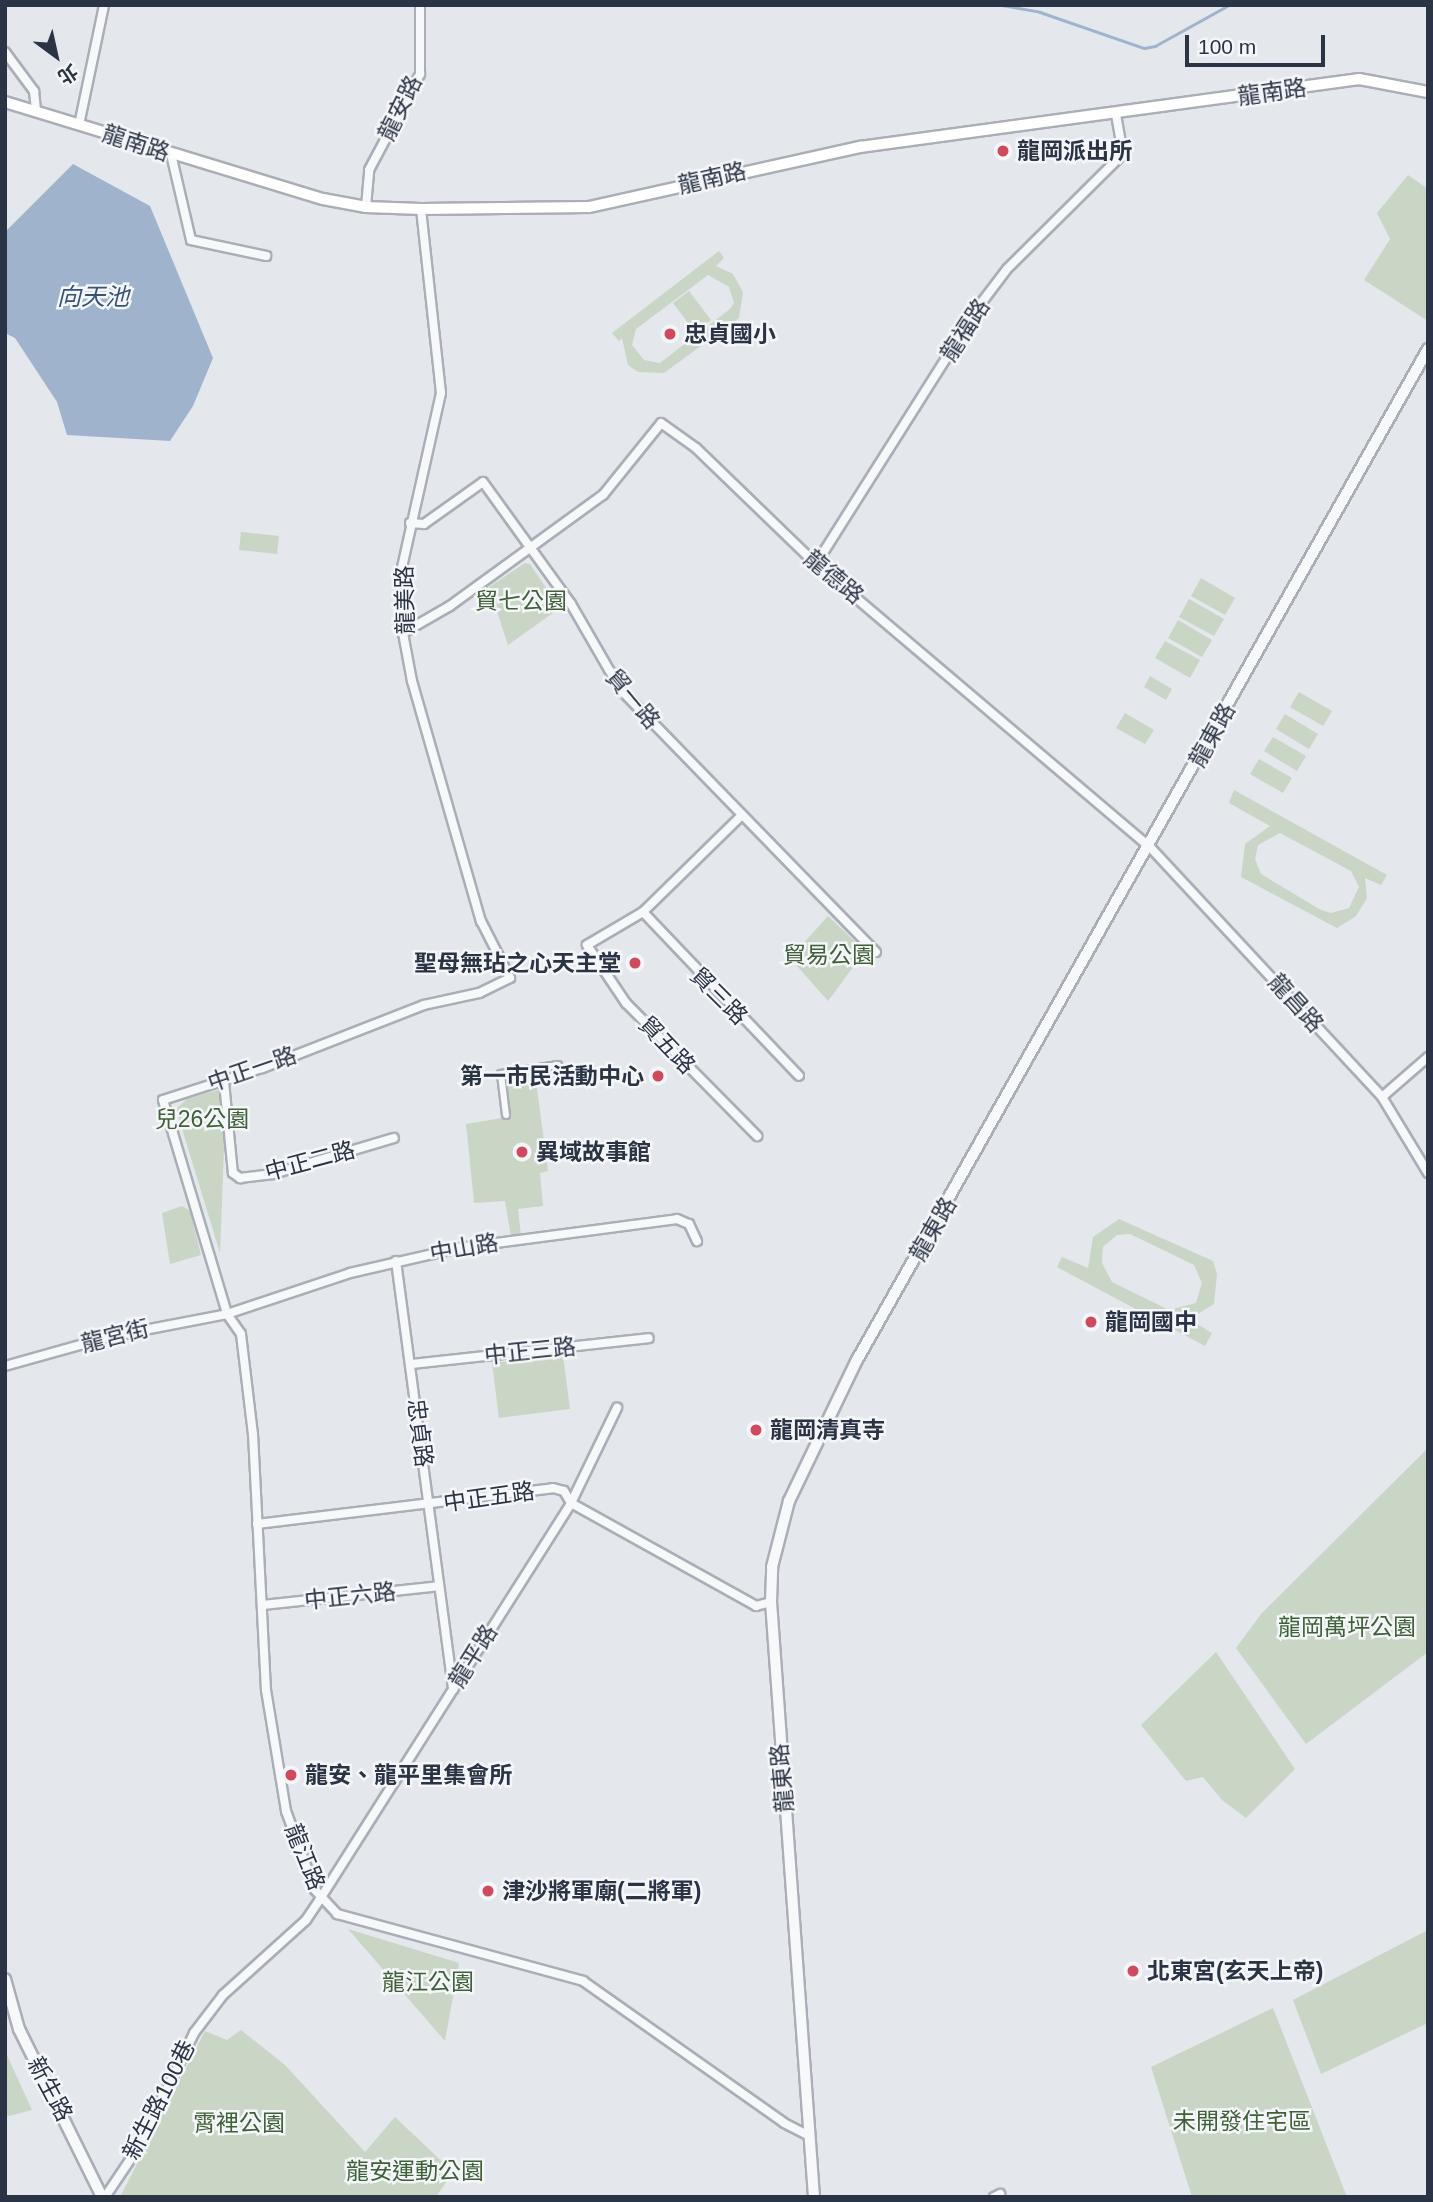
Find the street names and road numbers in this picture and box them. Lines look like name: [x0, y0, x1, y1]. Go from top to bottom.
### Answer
street label: 龍安路: [372, 71, 428, 145]
street label: 龍南路: [1236, 74, 1308, 110]
street label: 龍南路: [99, 119, 173, 167]
street label: 龍南路: [675, 157, 749, 199]
street label: 龍福路: [935, 294, 995, 366]
street label: 龍德路: [799, 544, 869, 610]
street label: 龍美路: [391, 565, 419, 635]
street label: 貿一路: [600, 664, 666, 734]
street label: 龍東路: [1183, 698, 1241, 772]
street label: 貿三路: [685, 962, 753, 1030]
street label: 龍昌路: [1263, 968, 1329, 1038]
street label: 貿五路: [633, 1011, 701, 1079]
street label: 中正一路: [204, 1041, 300, 1097]
street label: 中正二路: [262, 1136, 358, 1186]
street label: 龍東路: [904, 1192, 962, 1266]
street label: 中山路: [428, 1228, 500, 1268]
street label: 龍宮街: [78, 1314, 152, 1358]
street label: 中正三路: [483, 1332, 577, 1370]
street label: 忠貞路: [402, 1397, 438, 1469]
street label: 中正五路: [442, 1477, 536, 1517]
street label: 中正六路: [303, 1577, 397, 1615]
street label: 龍平路: [443, 1619, 503, 1693]
street label: 龍東路: [765, 1742, 799, 1814]
street label: 龍江路: [279, 1820, 331, 1894]
street label: 新生路100巷: [117, 2036, 201, 2164]
street label: 新生路: [22, 2052, 78, 2126]

